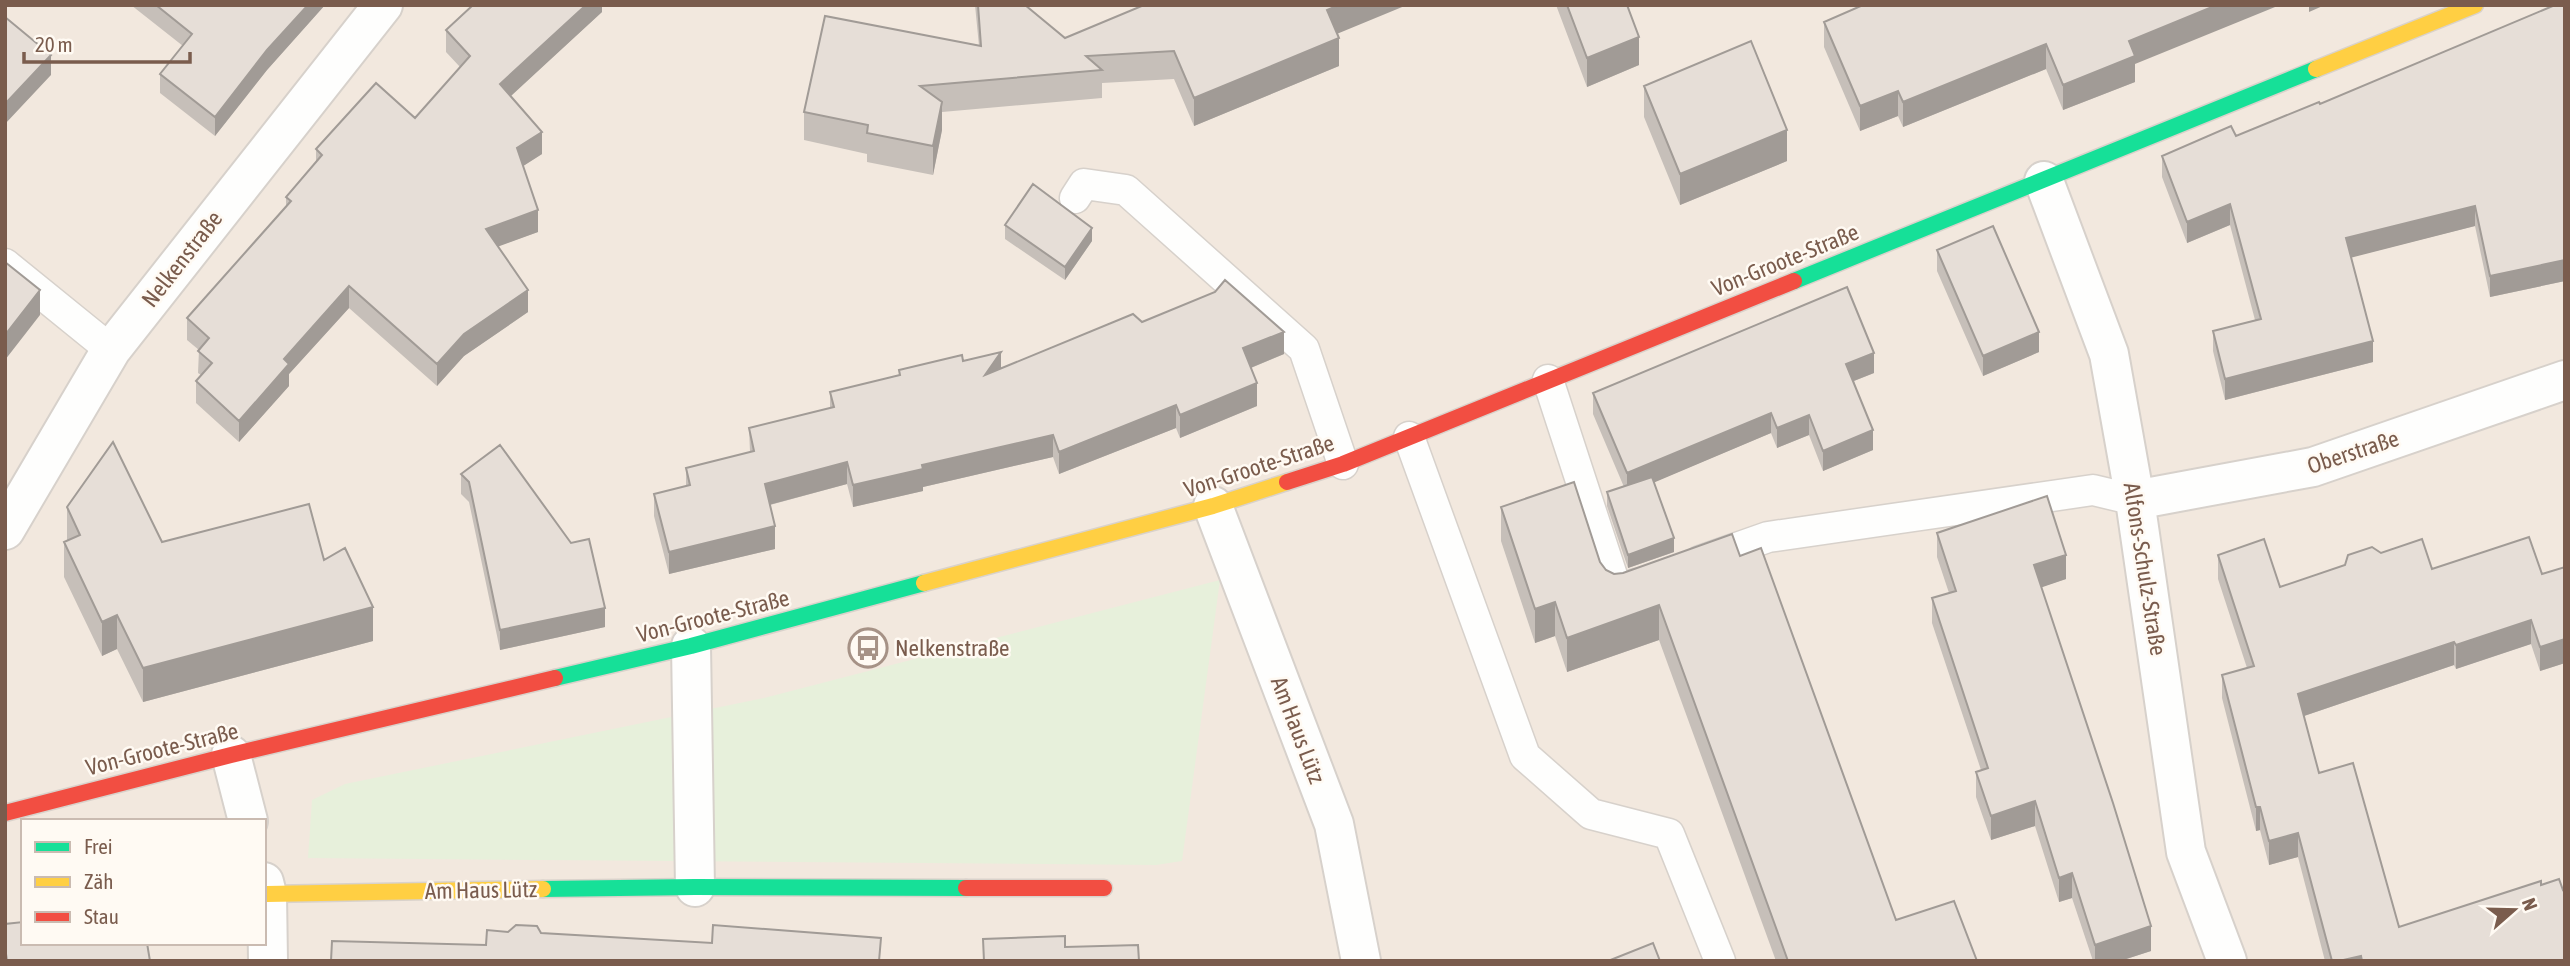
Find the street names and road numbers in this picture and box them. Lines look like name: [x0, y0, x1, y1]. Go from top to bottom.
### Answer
street label: Nelkenstraße: [137, 206, 227, 312]
street label: Von-Groote-Straße: [1708, 219, 1862, 301]
street label: Oberstraße: [2304, 425, 2402, 479]
street label: Von-Groote-Straße: [1181, 430, 1337, 502]
street label: Alfons-Schulz-Straße: [2118, 481, 2172, 657]
street label: Von-Groote-Straße: [634, 585, 792, 647]
street label: Am Haus Lütz: [1266, 673, 1330, 787]
street label: Von-Groote-Straße: [83, 718, 241, 780]
street label: Am Haus Lütz: [425, 876, 537, 904]

